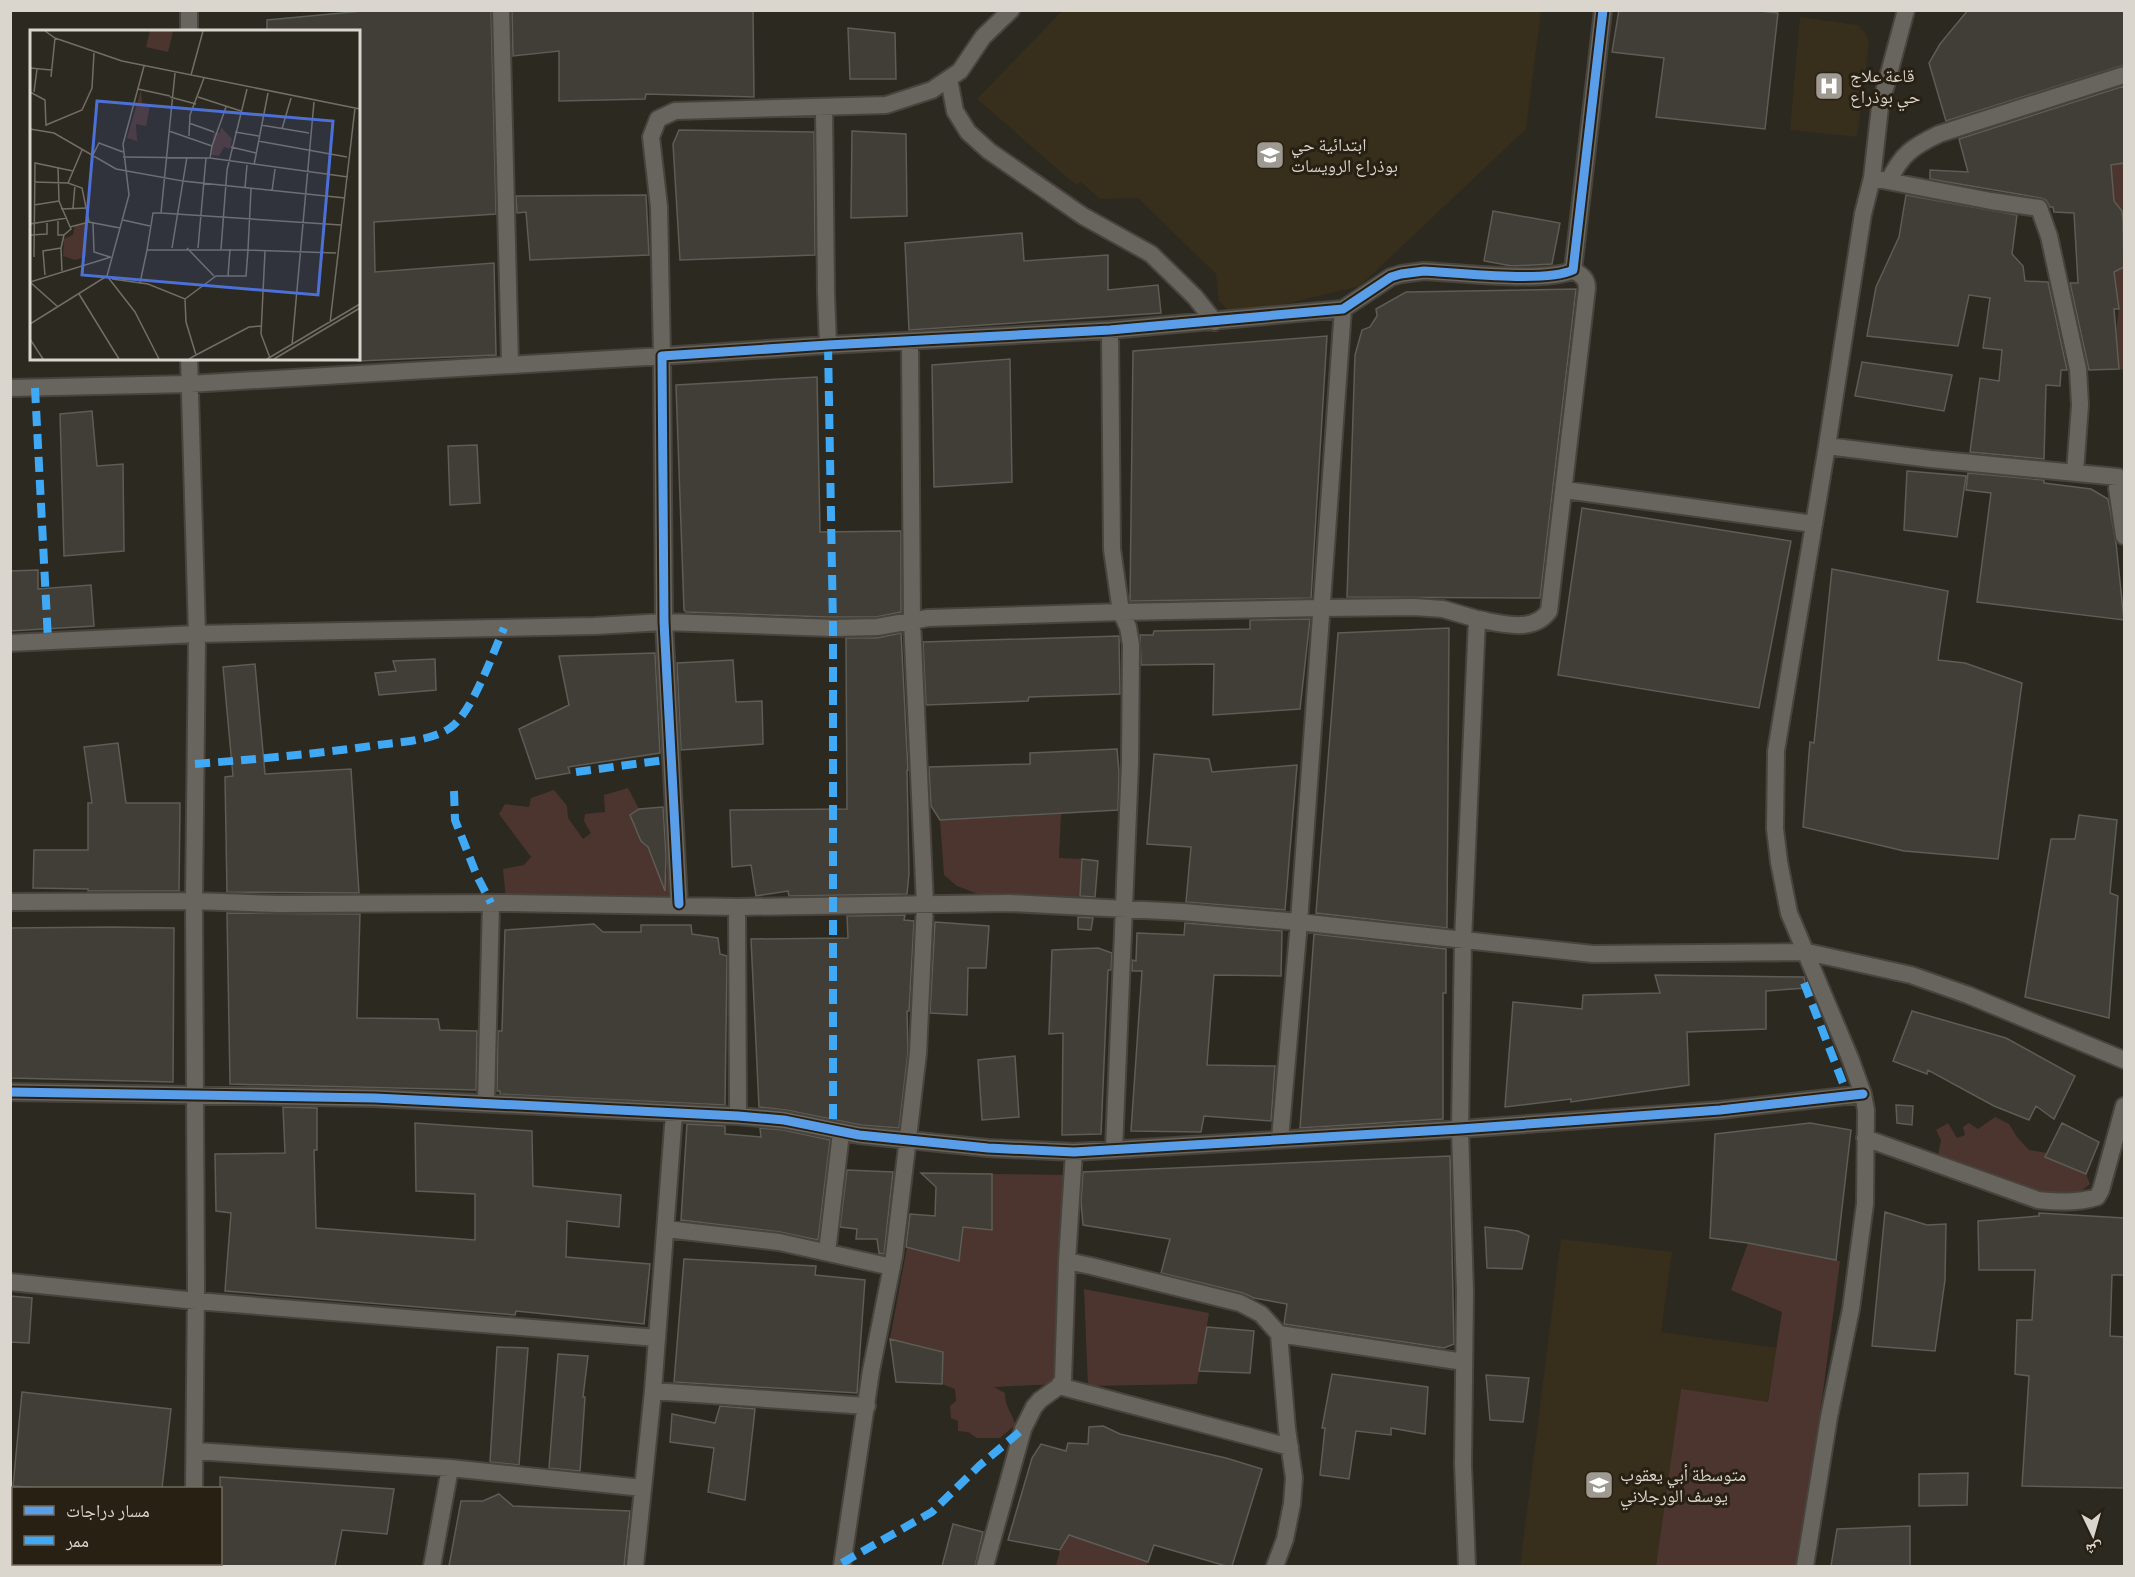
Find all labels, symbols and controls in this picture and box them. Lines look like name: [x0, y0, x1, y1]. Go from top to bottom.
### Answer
inset map: [30, 30, 360, 360]
place label: قاعة علاج حي بوذراع: [1850, 64, 1920, 111]
hospital icon: قاعة علاج حي بوذراع: [1813, 70, 1845, 102]
place label: ابتدائية حي بوذراع الرويسات: [1291, 133, 1398, 179]
school or university icon: ابتدائية حي بوذراع الرويسات: [1254, 139, 1286, 171]
place label: متوسطة أبي يعقوب يوسف الورجلاني: [1620, 1463, 1746, 1510]
school or university icon: متوسطة أبي يعقوب يوسف الورجلاني: [1583, 1469, 1615, 1501]
legend: [12, 1487, 222, 1565]
text: مسار دراجات: [66, 1499, 150, 1524]
north arrow: [2063, 1505, 2123, 1565]
text: ممر: [65, 1529, 89, 1554]
text: ش: [2085, 1537, 2104, 1561]

